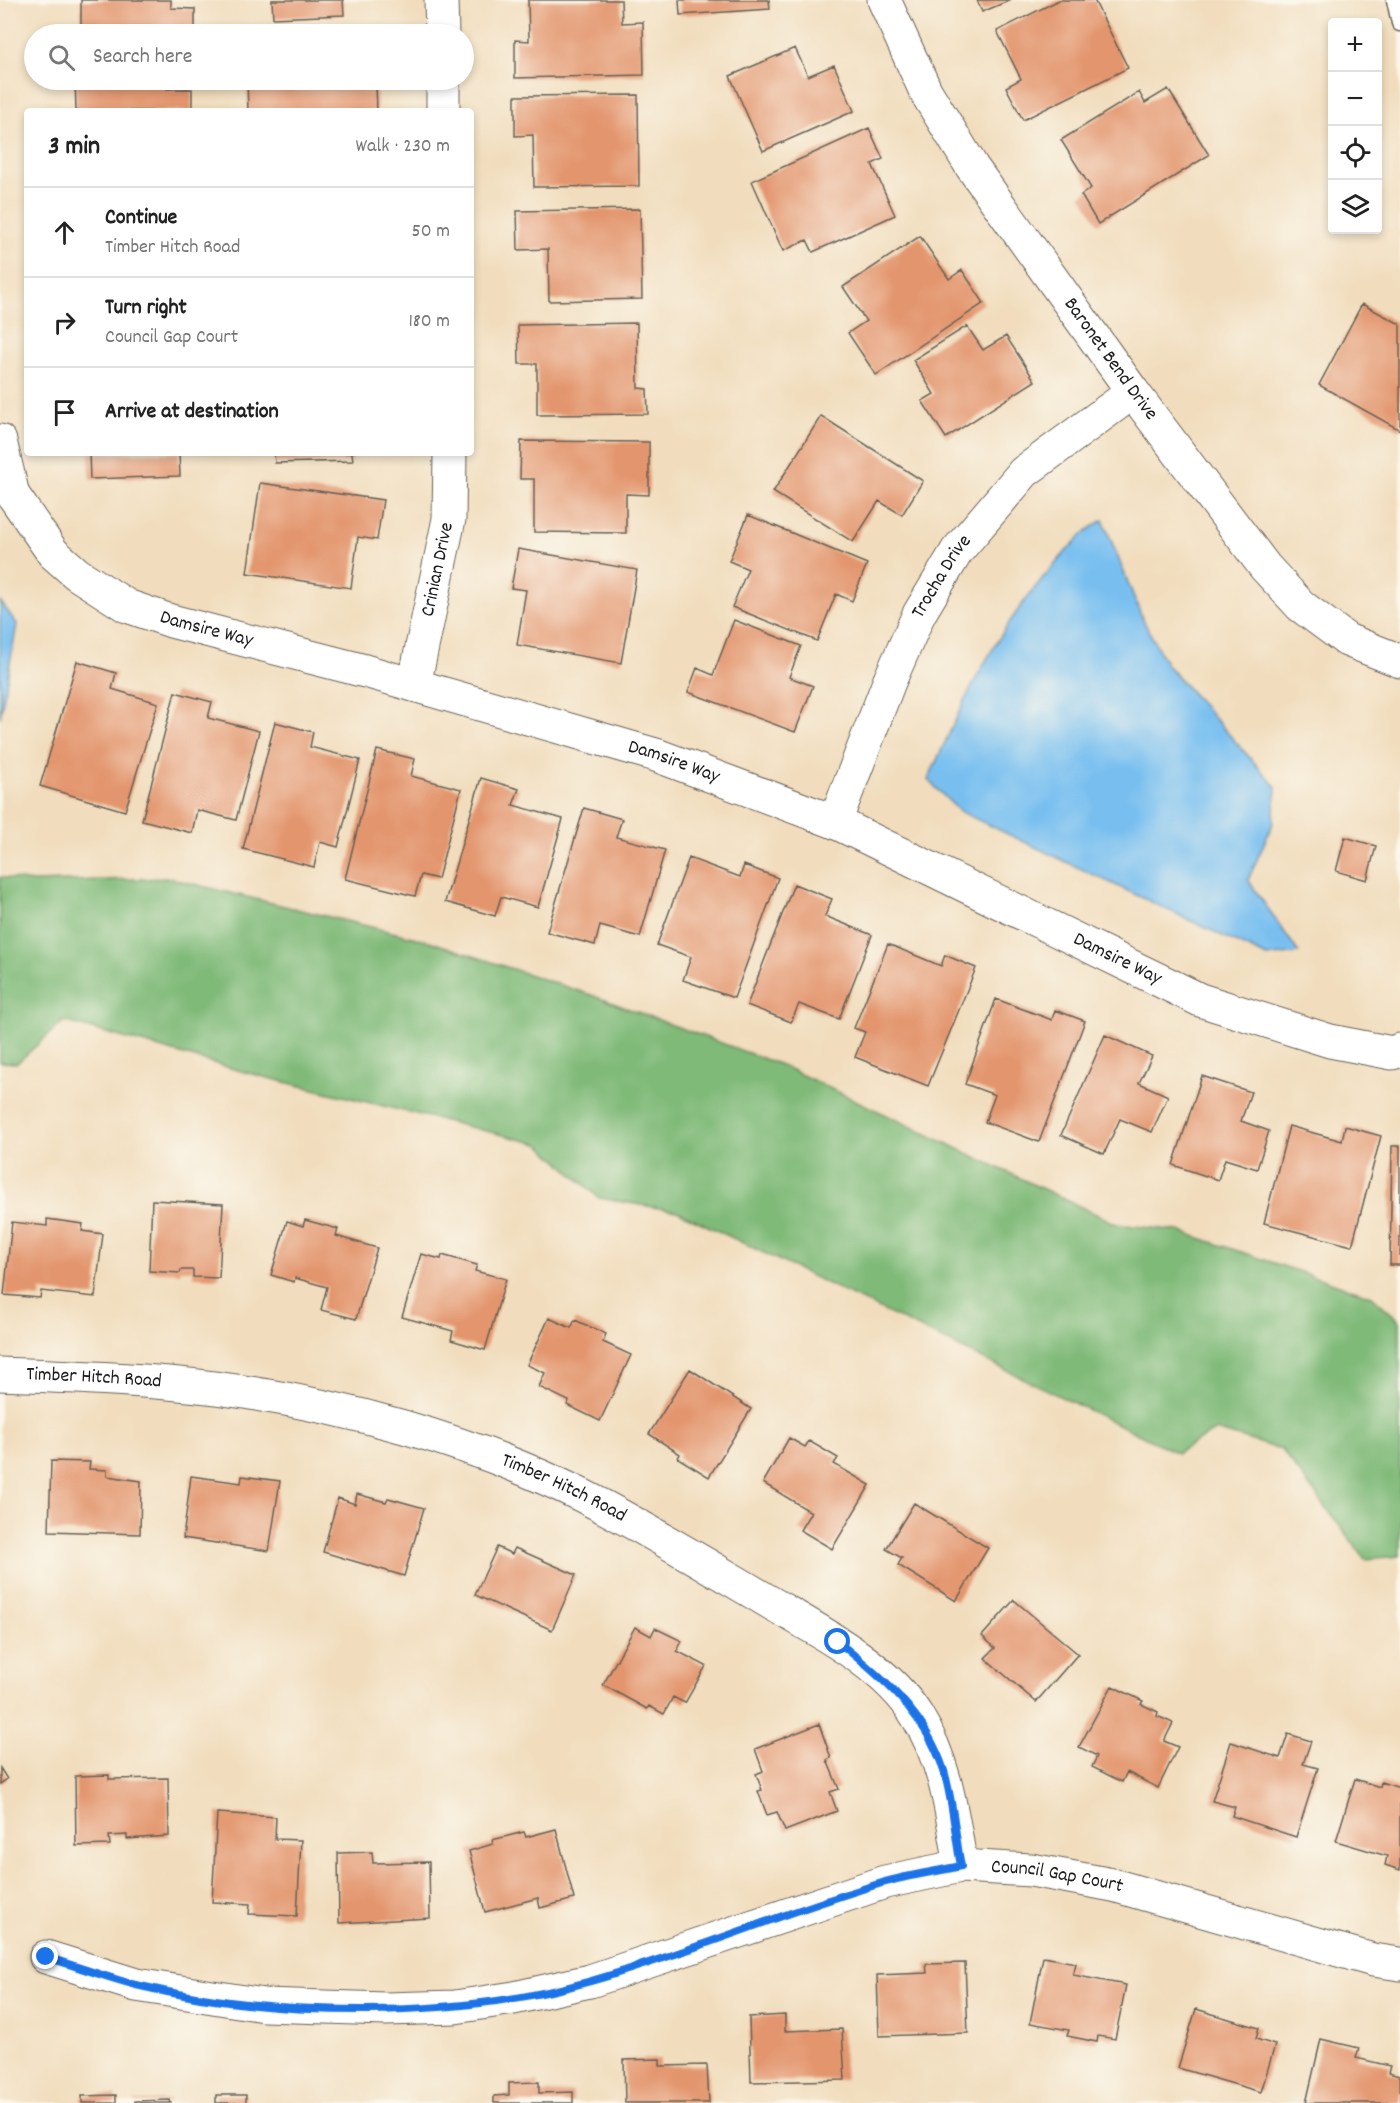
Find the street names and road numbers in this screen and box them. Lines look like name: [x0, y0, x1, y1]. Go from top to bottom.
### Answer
street label: Baronet Bend Drive: [1056, 292, 1164, 427]
street label: Crinian Drive: [415, 520, 462, 619]
street label: Trocha Drive: [905, 529, 979, 624]
street label: Damsire Way: [156, 604, 257, 656]
street label: Damsire Way: [625, 734, 724, 792]
street label: Damsire Way: [1068, 926, 1167, 993]
street label: Timber Hitch Road: [26, 1361, 163, 1396]
street label: Timber Hitch Road: [497, 1447, 631, 1530]
street label: Council Gap Court: [990, 1854, 1126, 1901]

